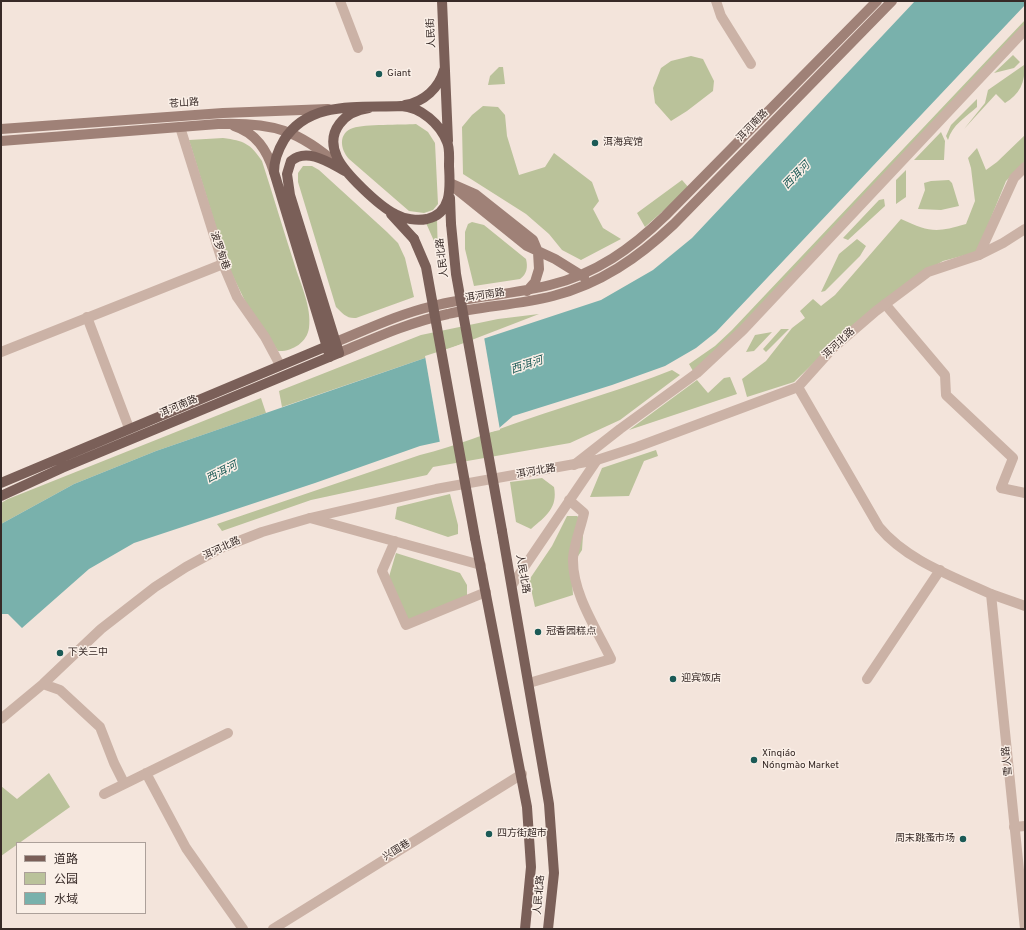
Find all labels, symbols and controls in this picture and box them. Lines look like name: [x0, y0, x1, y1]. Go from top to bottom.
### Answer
street label: 人民街: [425, 18, 439, 48]
place label: Giant: [387, 68, 411, 80]
marker: Giant: [374, 69, 384, 79]
street label: 苍山路: [169, 97, 199, 111]
street label: 洱河南路: [735, 107, 771, 145]
place label: 洱海宾馆: [603, 137, 643, 149]
marker: 洱海宾馆: [590, 138, 600, 148]
water label: 西洱河: [781, 160, 813, 192]
street label: 波罗甸巷: [207, 230, 231, 272]
street label: 人民北路: [435, 237, 451, 279]
street label: 洱河南路: [464, 287, 506, 305]
street label: 洱河北路: [820, 326, 858, 362]
water label: 西洱河: [509, 355, 545, 377]
street label: 洱河南路: [158, 394, 200, 420]
water label: 西洱河: [204, 460, 240, 486]
street label: 洱河北路: [515, 463, 557, 481]
street label: 洱河北路: [201, 535, 243, 563]
street label: 人民北路: [513, 553, 531, 595]
place label: 冠香园糕点: [546, 626, 596, 638]
marker: 冠香园糕点: [533, 627, 543, 637]
place label: 下关三中: [68, 647, 108, 659]
marker: 下关三中: [55, 648, 65, 658]
place label: 迎宾饭店: [681, 673, 721, 685]
marker: 迎宾饭店: [668, 674, 678, 684]
street label: 雪人路: [1000, 745, 1016, 777]
place label: Xīnqiáo Nóngmào Market: [762, 748, 839, 772]
marker: Xīnqiáo Nóngmào Market: [749, 755, 759, 765]
place label: 四方街超市: [497, 828, 547, 840]
marker: 四方街超市: [484, 829, 494, 839]
place label: 周末跳蚤市场: [895, 833, 955, 845]
marker: 周末跳蚤市场: [958, 834, 968, 844]
street label: 兴国巷: [381, 838, 413, 864]
legend: [16, 842, 146, 914]
text: 道路: [54, 852, 78, 868]
text: 公园: [54, 872, 78, 888]
street label: 人民北路: [532, 875, 548, 915]
text: 水域: [54, 892, 78, 908]

